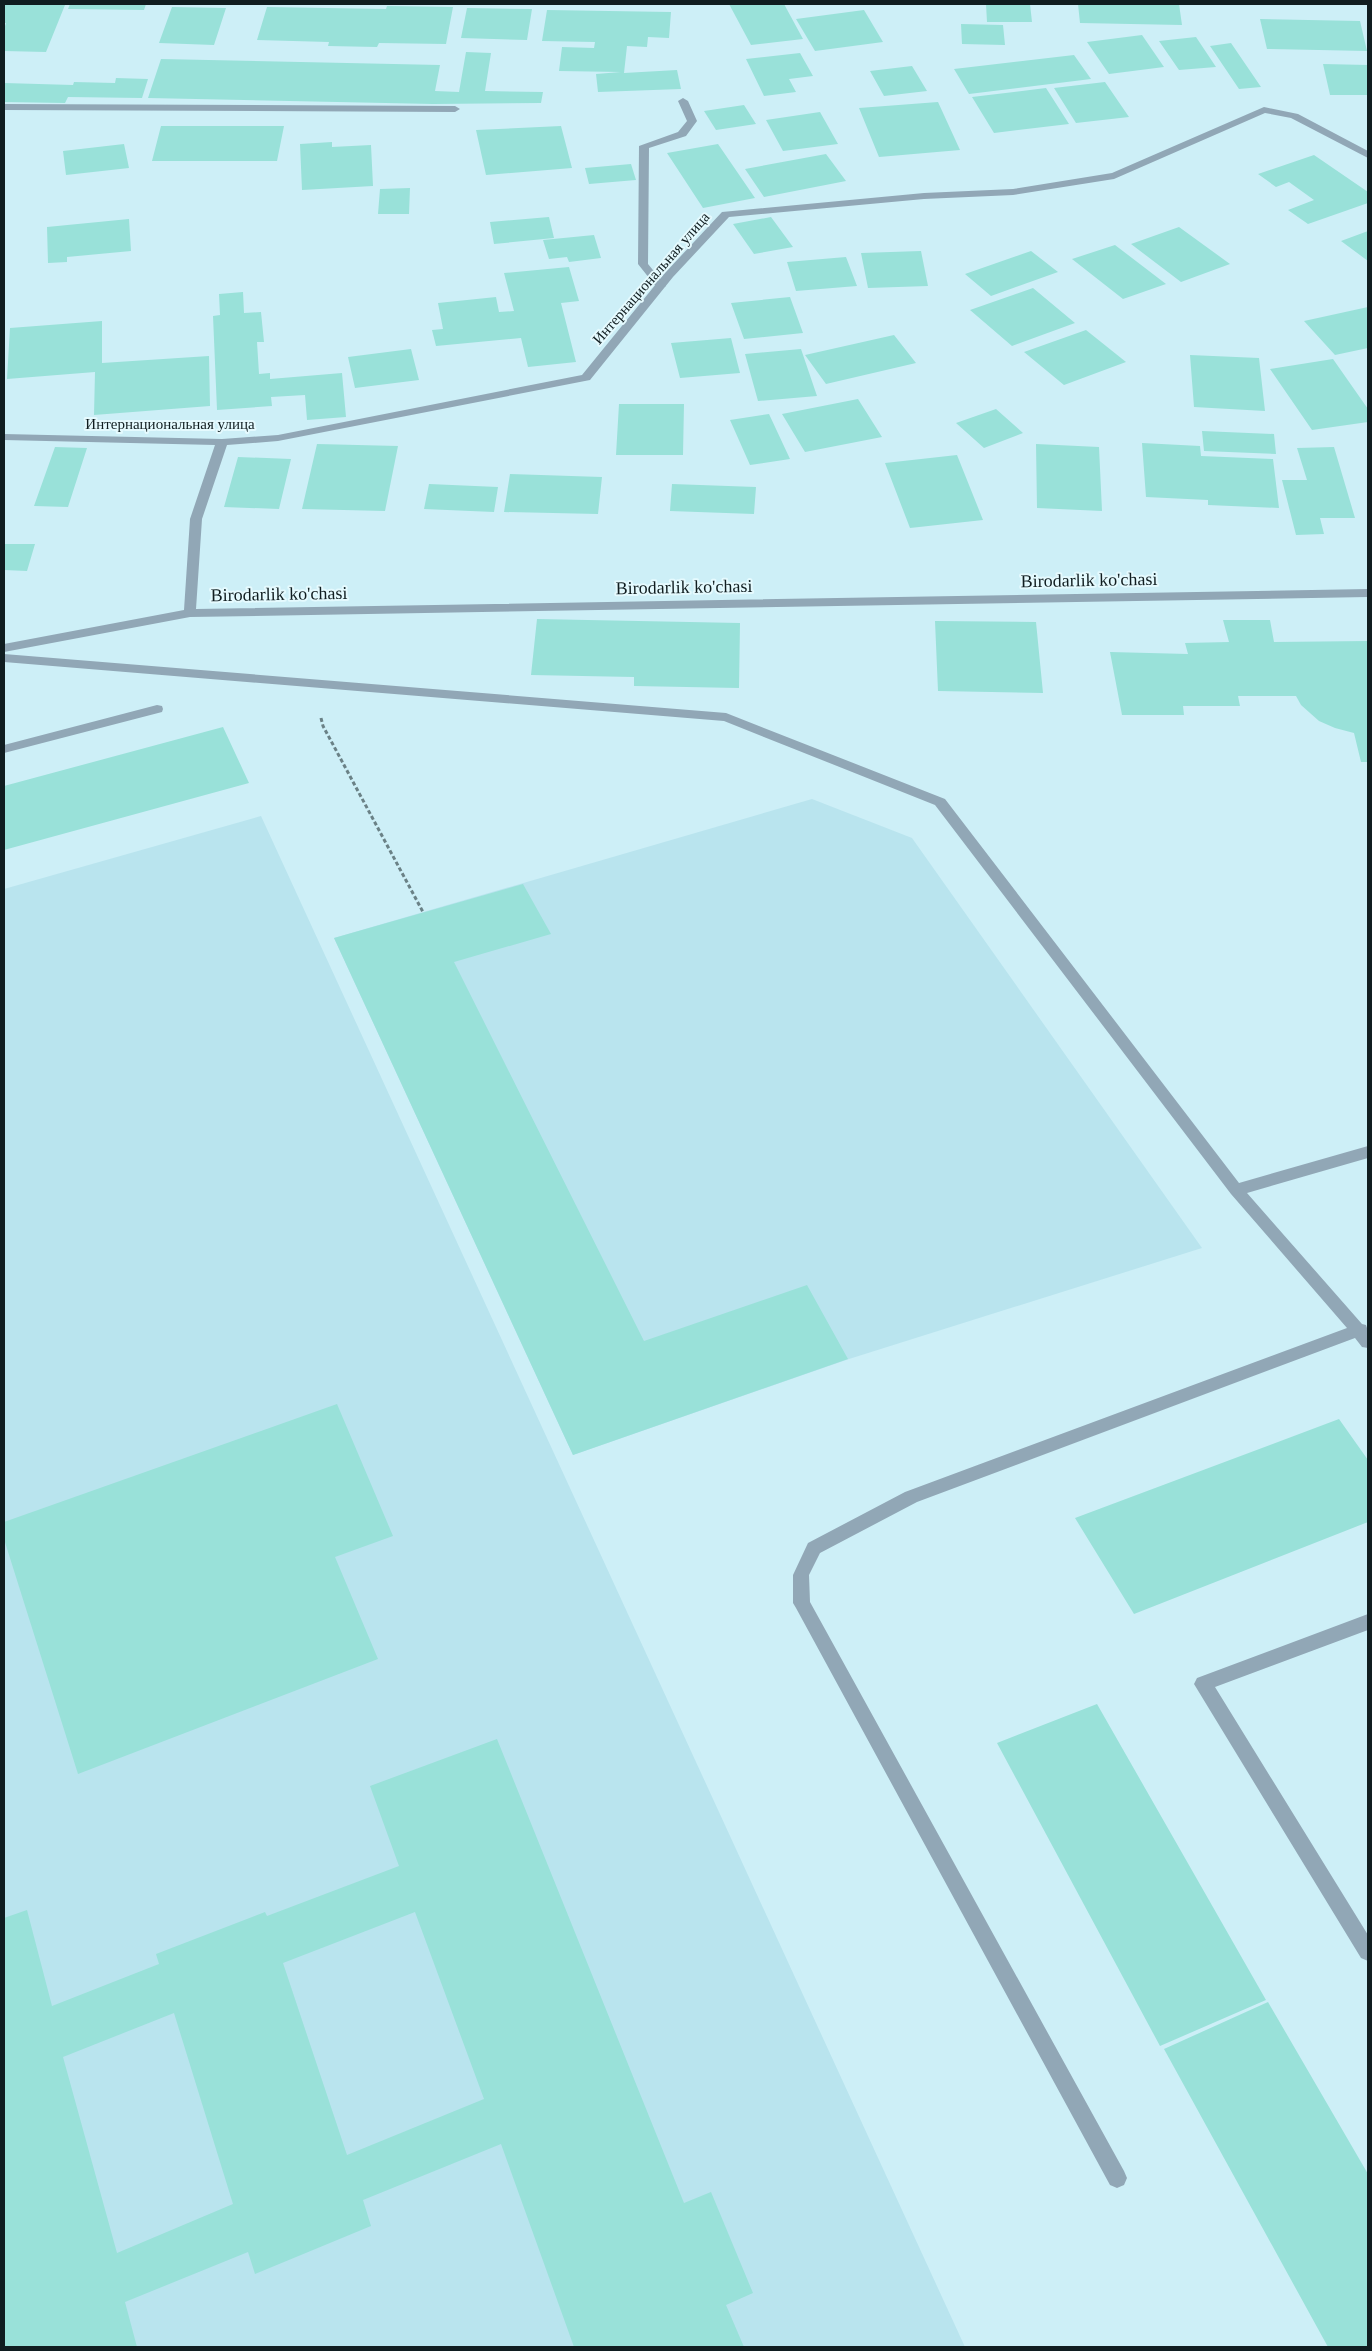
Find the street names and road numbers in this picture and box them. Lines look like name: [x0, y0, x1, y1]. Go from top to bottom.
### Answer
street label: Интернациональная улица: [589, 209, 713, 347]
street label: Интернациональная улица: [85, 416, 255, 432]
street label: Birodarlik ko'chasi: [1020, 569, 1158, 591]
street label: Birodarlik ko'chasi: [615, 576, 753, 598]
street label: Birodarlik ko'chasi: [210, 583, 348, 605]

